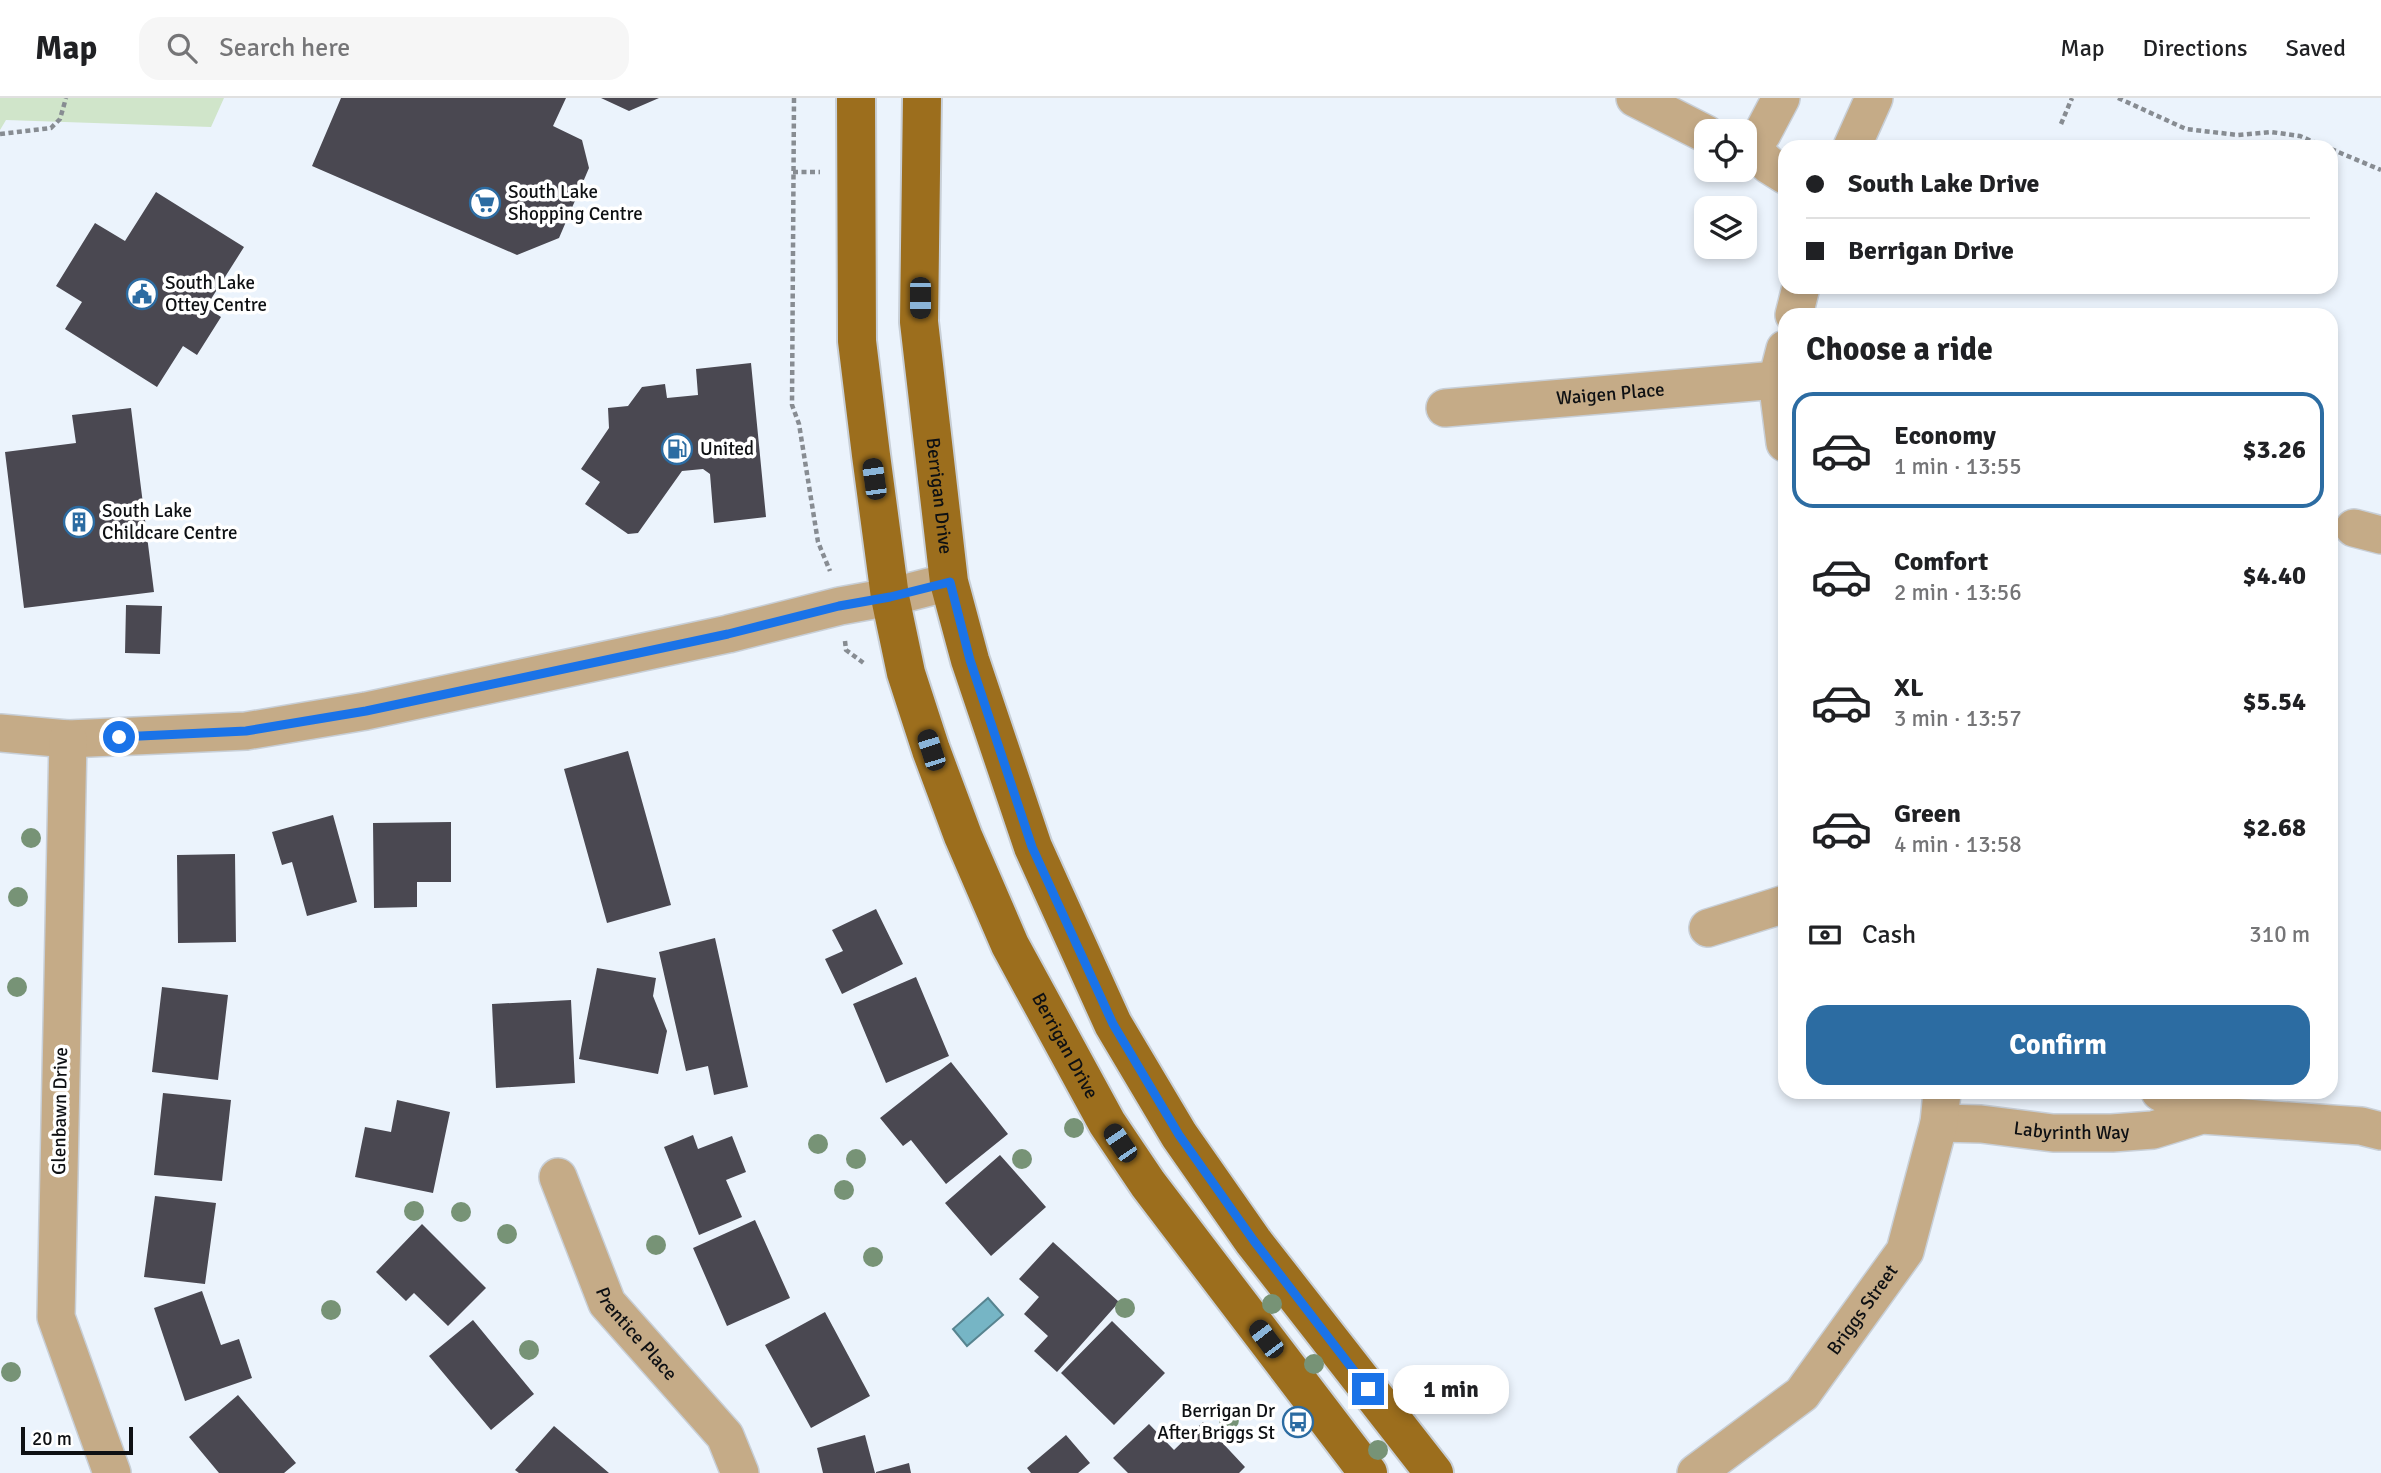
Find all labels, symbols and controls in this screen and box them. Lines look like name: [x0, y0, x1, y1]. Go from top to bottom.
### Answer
search box: [139, 17, 629, 80]
text: Map: [35, 28, 97, 69]
icon: search: [163, 29, 201, 67]
text: Search here: [219, 32, 350, 64]
text: Map: [2060, 33, 2105, 63]
text: Directions: [2143, 33, 2248, 63]
text: Saved: [2286, 33, 2346, 63]
map controls: [1694, 119, 1757, 259]
button: locate: [1694, 119, 1757, 182]
text: South Lake Drive: [1848, 168, 2040, 200]
place label: South Lake Shopping Centre: [508, 180, 643, 226]
supermarket icon: South Lake Shopping Centre: [468, 186, 502, 220]
button: layers: [1694, 196, 1757, 259]
text: Berrigan Drive: [1848, 235, 2014, 267]
place label: South Lake Ottey Centre: [165, 271, 267, 317]
public building icon: South Lake Ottey Centre: [125, 277, 159, 311]
car: [910, 277, 931, 319]
text: Choose a ride: [1806, 330, 1993, 369]
street label: Waigen Place: [1555, 378, 1666, 411]
icon: car: [1810, 419, 1873, 482]
text: Economy: [1894, 420, 1996, 452]
fuel station icon: United: [660, 432, 694, 466]
text: $3.26: [2242, 434, 2306, 466]
street label: Berrigan Drive: [920, 436, 958, 555]
place label: United: [700, 437, 754, 461]
text: 1 min · 13:55: [1894, 452, 2022, 481]
car: [861, 457, 888, 501]
place label: South Lake Childcare Centre: [102, 499, 237, 545]
building icon: South Lake Childcare Centre: [62, 505, 96, 539]
icon: car: [1810, 545, 1873, 608]
text: Comfort: [1894, 546, 1988, 578]
text: $4.40: [2242, 560, 2306, 592]
text: 2 min · 13:56: [1894, 578, 2022, 607]
icon: car: [1810, 671, 1873, 734]
text: XL: [1894, 672, 1924, 704]
text: $5.54: [2242, 686, 2306, 718]
text: 3 min · 13:57: [1894, 704, 2022, 733]
route start: [103, 721, 135, 753]
car: [915, 727, 948, 773]
icon: car: [1810, 797, 1873, 860]
text: Green: [1894, 798, 1961, 830]
text: $2.68: [2242, 812, 2306, 844]
text: 4 min · 13:58: [1894, 830, 2022, 859]
icon: cash: [1806, 916, 1844, 954]
text: Cash: [1862, 919, 1916, 951]
text: 310 m: [2249, 920, 2310, 949]
street label: Berrigan Drive: [1026, 989, 1104, 1103]
button: Confirm: [1806, 1005, 2310, 1085]
street label: Glenbawn Drive: [47, 1047, 73, 1175]
street label: Labyrinth Way: [2012, 1116, 2130, 1145]
car: [1100, 1120, 1141, 1166]
street label: Briggs Street: [1822, 1260, 1904, 1360]
street label: Prentice Place: [590, 1284, 682, 1386]
car: [1245, 1316, 1288, 1362]
callout: 1 min: [1392, 1364, 1508, 1414]
route end: [1352, 1373, 1384, 1405]
text: 1 min: [1423, 1375, 1479, 1404]
place label: Berrigan Dr After Briggs St: [1157, 1399, 1275, 1445]
bus stop icon: Berrigan Dr After Briggs St: [1281, 1405, 1315, 1439]
scale bar: [21, 1424, 133, 1456]
text: 20 m: [32, 1427, 72, 1451]

